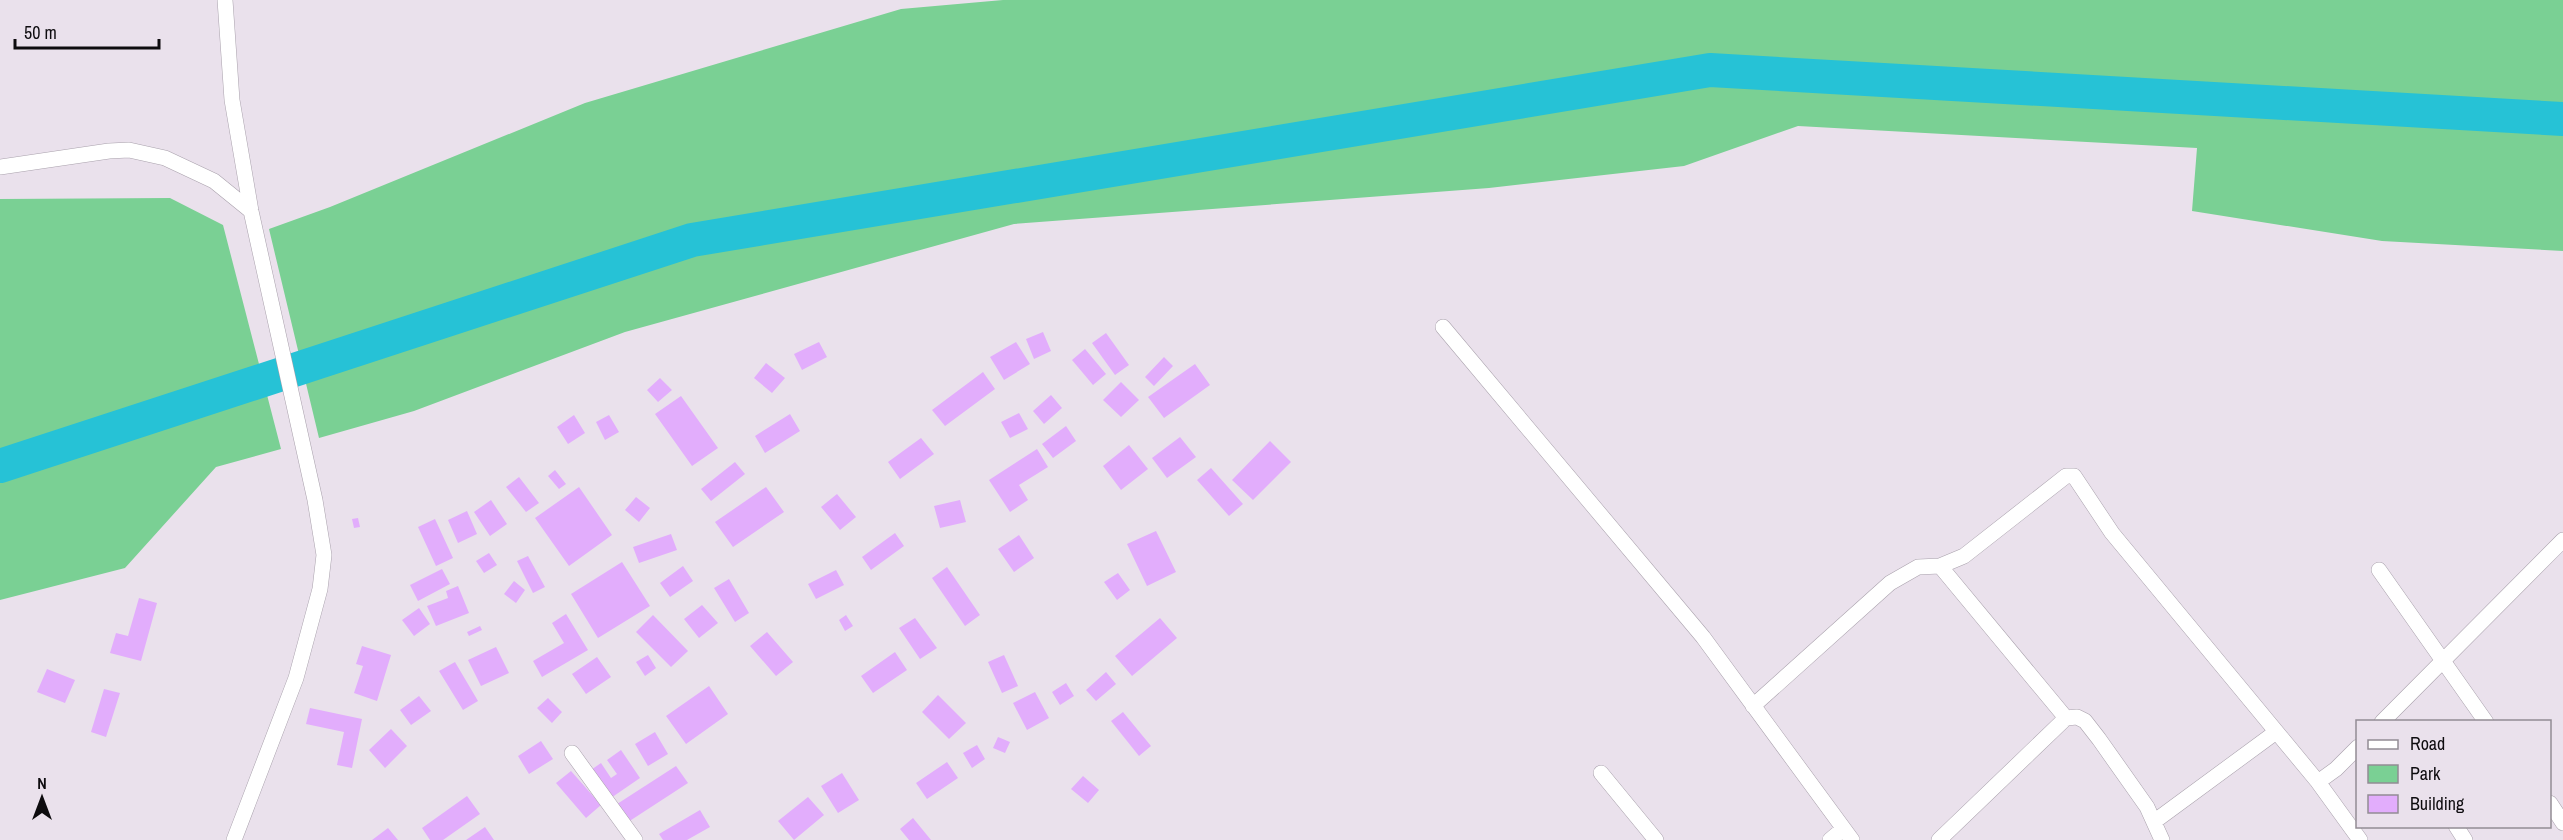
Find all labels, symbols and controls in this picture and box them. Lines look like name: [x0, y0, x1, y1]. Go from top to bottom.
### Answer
scale bar: [15, 12, 159, 50]
text: 50 m: [24, 20, 57, 45]
legend: [2356, 720, 2551, 828]
text: Road: [2410, 731, 2445, 756]
text: Park: [2410, 761, 2441, 786]
north arrow: [12, 768, 72, 828]
text: N: [37, 772, 47, 794]
text: Building: [2410, 791, 2465, 816]

